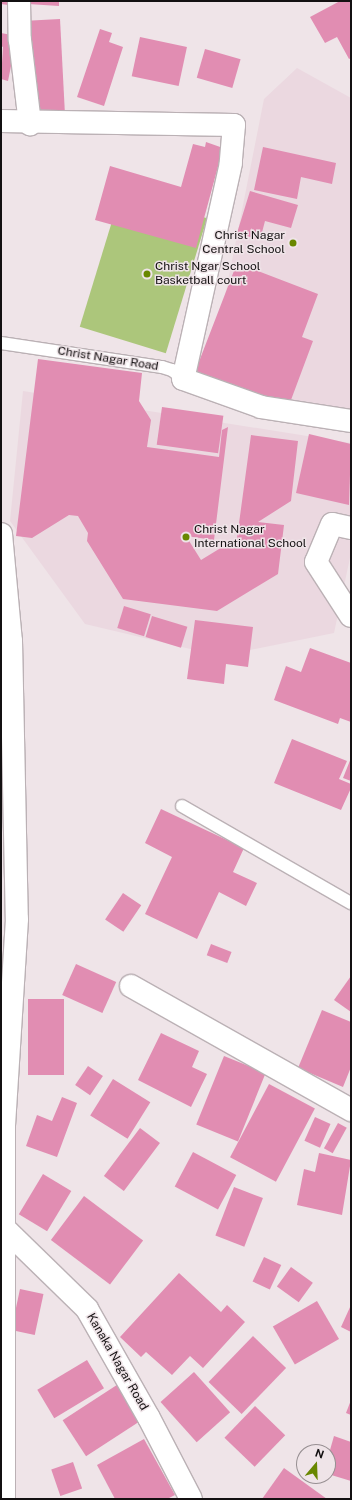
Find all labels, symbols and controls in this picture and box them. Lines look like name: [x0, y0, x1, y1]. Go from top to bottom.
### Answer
place label: Christ Nagar Central School: [202, 229, 285, 257]
marker: Christ Nagar Central School: [288, 238, 298, 248]
place label: Christ Ngar School Basketball court: [155, 260, 260, 288]
marker: Christ Ngar School Basketball court: [142, 269, 152, 279]
street label: Christ Nagar Road: [57, 344, 159, 374]
place label: Christ Nagar International School: [194, 523, 306, 551]
marker: Christ Nagar International School: [181, 532, 191, 542]
street label: Kanaka Nagar Road: [83, 1311, 151, 1413]
north arrow: [296, 1444, 336, 1484]
text: N: [314, 1447, 326, 1461]

